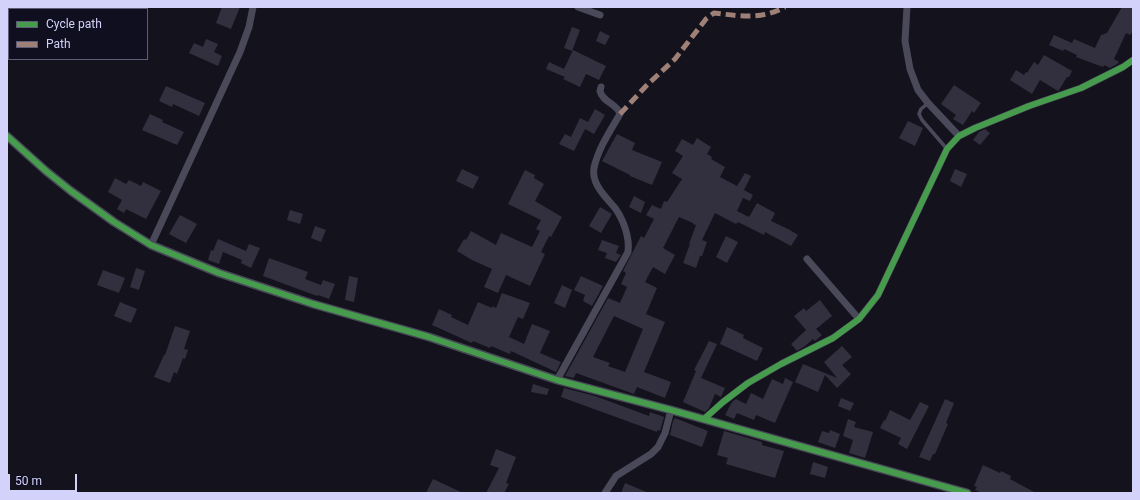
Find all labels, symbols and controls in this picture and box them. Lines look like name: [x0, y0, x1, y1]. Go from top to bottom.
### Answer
legend: [8, 8, 148, 60]
text: Cycle path: [46, 17, 102, 31]
text: Path: [46, 37, 71, 51]
scale bar: [10, 466, 79, 492]
text: 50 m: [15, 474, 42, 488]

